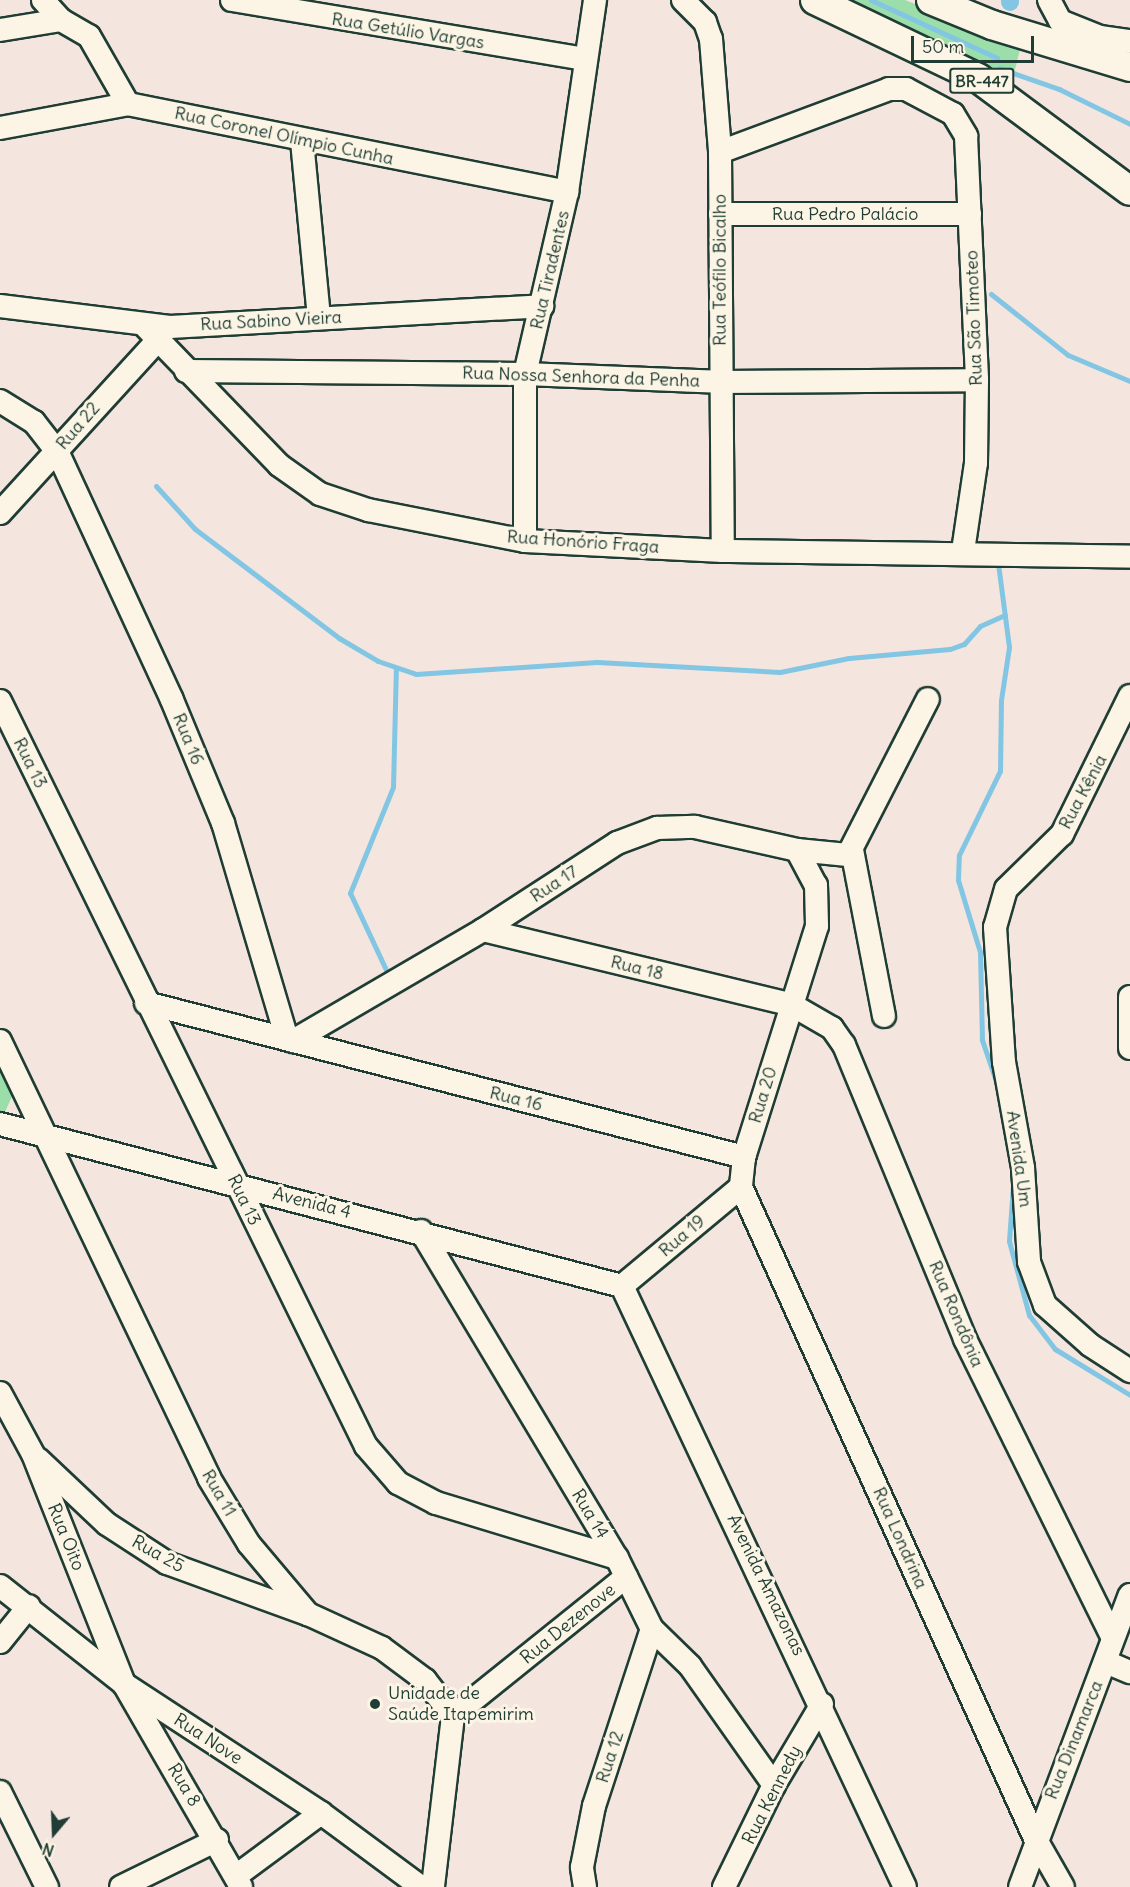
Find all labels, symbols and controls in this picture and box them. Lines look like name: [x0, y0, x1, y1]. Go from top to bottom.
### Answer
street label: Rua Getúlio Vargas: [330, 8, 486, 54]
scale bar: [914, 24, 1037, 62]
text: 50 m: [922, 35, 964, 58]
road number: BR-447: [949, 68, 1015, 94]
street label: Rua Coronel Olímpio Cunha: [172, 102, 396, 170]
street label: Rua Teófilo Bicalho: [709, 194, 731, 346]
street label: Rua Pedro Palácio: [772, 203, 918, 225]
street label: Rua Tiradentes: [526, 208, 574, 332]
street label: Rua São Timoteo: [961, 250, 987, 386]
street label: Rua Sabino Vieira: [200, 307, 342, 335]
street label: Rua Nossa Senhora da Penha: [462, 362, 700, 392]
street label: Rua 22: [51, 398, 105, 454]
street label: Rua Honório Fraga: [506, 526, 660, 558]
street label: Rua 16: [168, 710, 208, 768]
street label: Rua 13: [9, 734, 51, 792]
street label: Rua Kênia: [1054, 751, 1112, 833]
street label: Rua 17: [526, 861, 582, 907]
street label: Rua 18: [608, 951, 666, 985]
street label: Rua 20: [744, 1064, 782, 1126]
street label: Rua 16: [487, 1082, 545, 1116]
street label: Avenida Um: [1002, 1109, 1036, 1209]
street label: Rua 13: [223, 1171, 265, 1229]
street label: Avenida 4: [271, 1183, 353, 1223]
street label: Rua 19: [654, 1210, 710, 1262]
street label: Rua Rondônia: [924, 1257, 988, 1371]
street label: Rua 11: [197, 1466, 241, 1520]
street label: Rua Londrina: [868, 1484, 932, 1592]
street label: Rua 14: [567, 1485, 613, 1543]
street label: Rua Oito: [43, 1500, 89, 1574]
street label: Avenida Amazonas: [722, 1511, 810, 1659]
street label: Rua 25: [128, 1531, 188, 1577]
street label: Rua Dezenove: [516, 1579, 620, 1669]
street label: Rua Dinamarca: [1040, 1677, 1108, 1803]
place label: Unidade de Saúde Itapemirim: [388, 1683, 534, 1726]
marker: Unidade de Saúde Itapemirim: [366, 1695, 384, 1713]
street label: Rua Nove: [170, 1709, 246, 1769]
street label: Rua 12: [591, 1728, 629, 1786]
street label: Rua Kennedy: [738, 1742, 806, 1848]
street label: Rua 8: [163, 1759, 205, 1811]
north arrow: [24, 1803, 84, 1863]
text: N: [40, 1839, 57, 1861]

